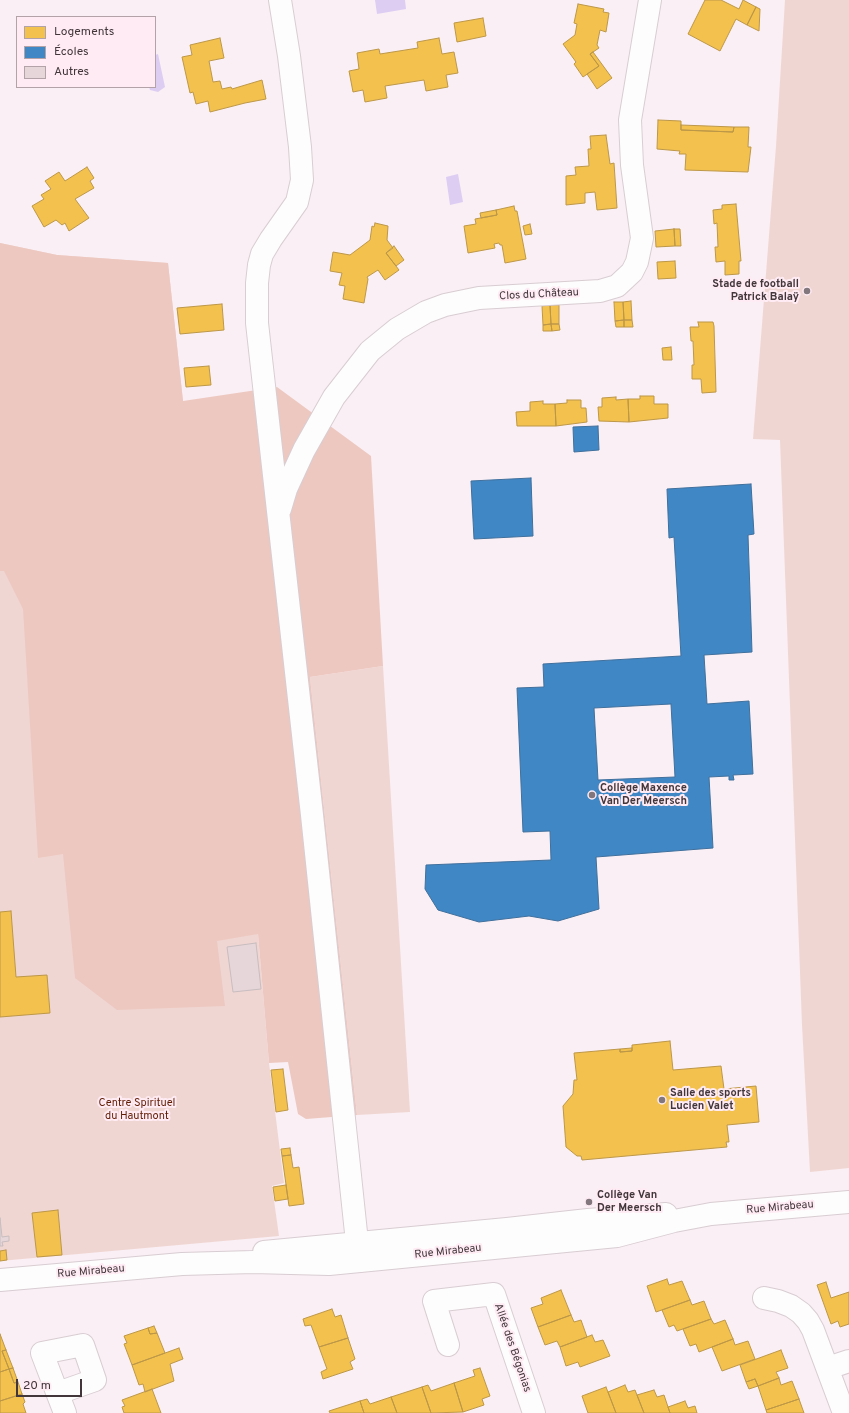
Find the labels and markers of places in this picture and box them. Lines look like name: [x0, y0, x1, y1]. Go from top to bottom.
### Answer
place label: Stade de football Patrick Balaÿ: [712, 278, 799, 304]
marker: Stade de football Patrick Balaÿ: [802, 286, 812, 296]
place label: Collège Maxence Van Der Meersch: [600, 782, 687, 808]
marker: Collège Maxence Van Der Meersch: [587, 790, 597, 800]
place label: Salle des sports Lucien Valet: [670, 1087, 751, 1113]
marker: Salle des sports Lucien Valet: [657, 1095, 667, 1105]
place label: Collège Van Der Meersch: [597, 1189, 662, 1215]
marker: Collège Van Der Meersch: [584, 1197, 594, 1207]

